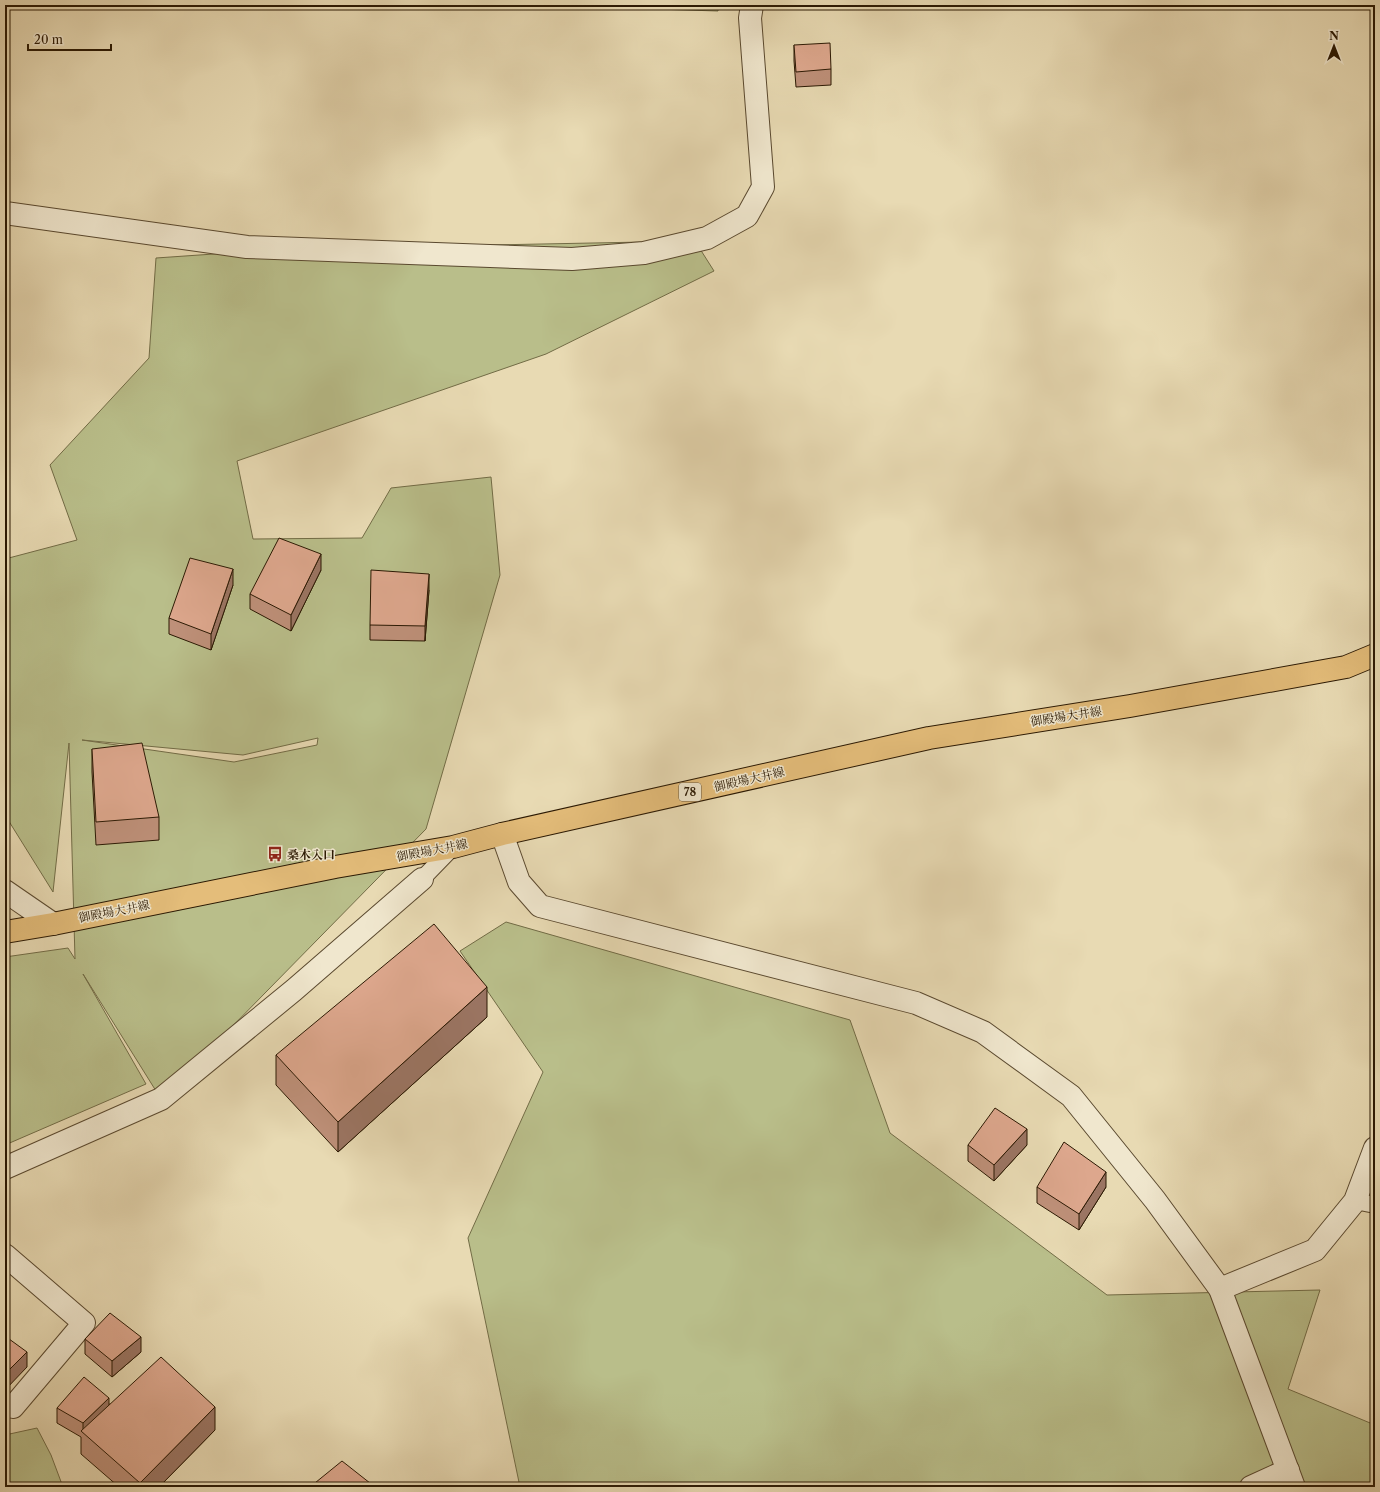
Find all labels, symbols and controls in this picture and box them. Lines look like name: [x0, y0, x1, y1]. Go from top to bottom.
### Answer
scale bar: [28, 26, 111, 52]
north arrow: [1314, 26, 1354, 66]
text: N: [1329, 29, 1339, 43]
text: 20 m: [34, 32, 63, 47]
street label: 御殿場大井線: [1029, 703, 1103, 729]
street label: 御殿場大井線: [712, 764, 786, 794]
road number: 78: [679, 783, 701, 801]
street label: 御殿場大井線: [395, 836, 469, 864]
bus stop icon: 桑木入口: [266, 845, 284, 863]
place label: 桑木入口: [287, 847, 335, 862]
street label: 御殿場大井線: [77, 897, 151, 925]

